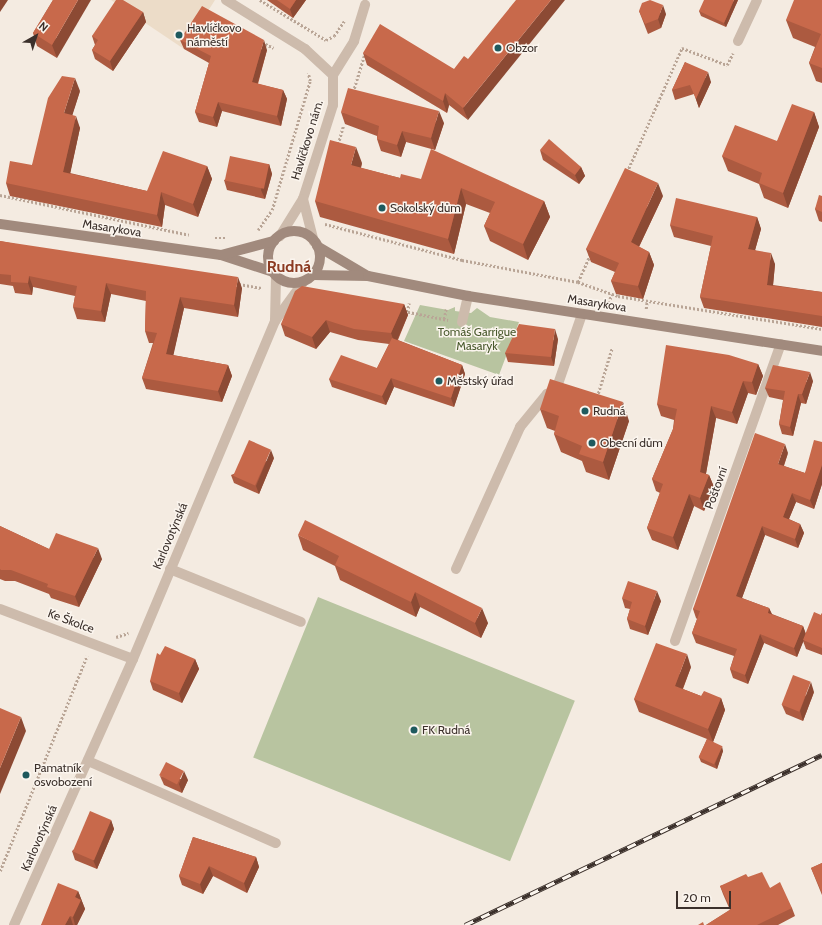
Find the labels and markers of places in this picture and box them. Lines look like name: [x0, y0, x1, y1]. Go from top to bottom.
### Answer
place label: Havlíčkovo náměstí: [187, 21, 242, 49]
marker: Havlíčkovo náměstí: [174, 30, 184, 40]
place label: Obzor: [506, 41, 538, 55]
marker: Obzor: [493, 43, 503, 53]
place label: Sokolský dům: [390, 201, 461, 215]
marker: Sokolský dům: [377, 203, 387, 213]
place label: Městský úřad: [447, 374, 514, 388]
marker: Městský úřad: [434, 376, 444, 386]
place label: Rudná: [593, 404, 626, 418]
marker: Rudná: [580, 406, 590, 416]
place label: Obecní dům: [600, 436, 663, 450]
marker: Obecní dům: [587, 438, 597, 448]
place label: FK Rudná: [422, 723, 470, 737]
marker: FK Rudná: [409, 725, 419, 735]
place label: Pamatník osvobození: [34, 761, 92, 789]
marker: Pamatník osvobození: [21, 770, 31, 780]

